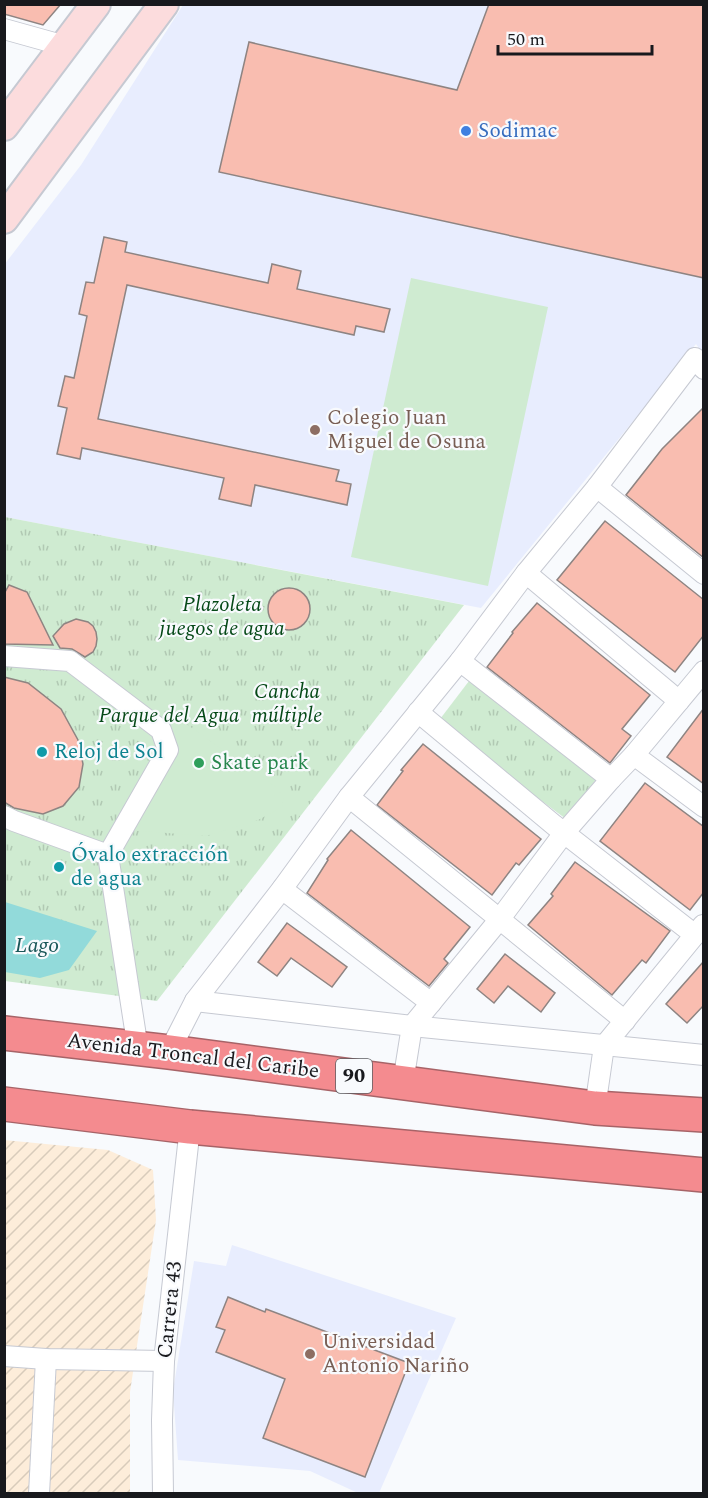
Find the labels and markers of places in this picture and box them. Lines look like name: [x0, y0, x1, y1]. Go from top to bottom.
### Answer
place label: Sodimac: [478, 115, 558, 147]
marker: Sodimac: [459, 124, 473, 138]
place label: Colegio Juan Miguel de Osuna: [327, 402, 487, 458]
marker: Colegio Juan Miguel de Osuna: [308, 423, 322, 437]
place label: Reloj de Sol: [54, 736, 164, 768]
marker: Reloj de Sol: [35, 745, 49, 759]
place label: Skate park: [211, 747, 309, 779]
marker: Skate park: [192, 756, 206, 770]
place label: Óvalo extracción de agua: [71, 839, 228, 895]
marker: Óvalo extracción de agua: [52, 860, 66, 874]
place label: Universidad Antonio Nariño: [322, 1326, 469, 1382]
marker: Universidad Antonio Nariño: [303, 1347, 317, 1361]

